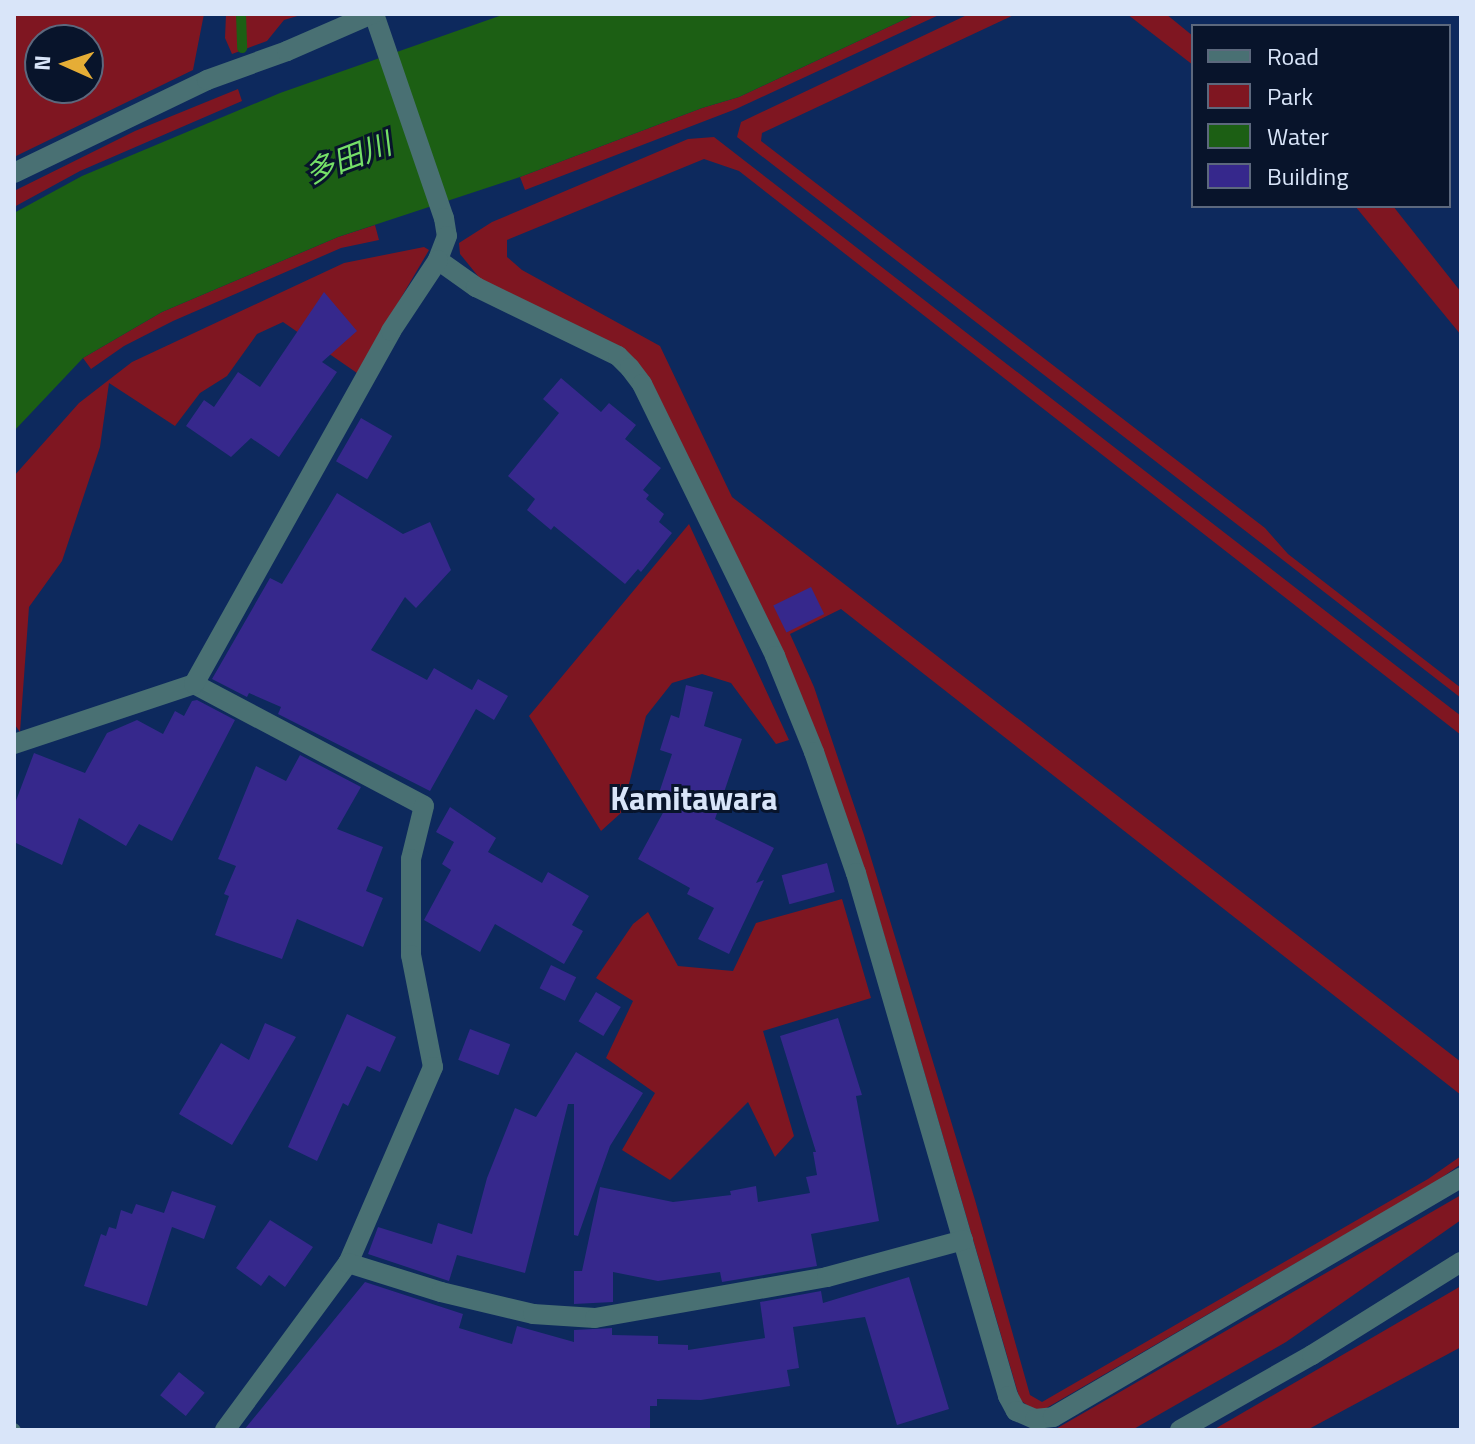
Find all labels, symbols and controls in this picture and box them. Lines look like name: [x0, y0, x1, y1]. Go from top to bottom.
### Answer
north arrow: [24, 24, 104, 104]
legend: [1191, 24, 1451, 208]
text: Road: [1267, 38, 1319, 74]
text: N: [25, 54, 59, 71]
text: Park: [1267, 78, 1313, 114]
text: Water: [1267, 118, 1329, 154]
water label: 多田川: [300, 125, 396, 191]
text: Building: [1267, 158, 1349, 194]
district label: Kamitawara: [610, 779, 778, 817]

